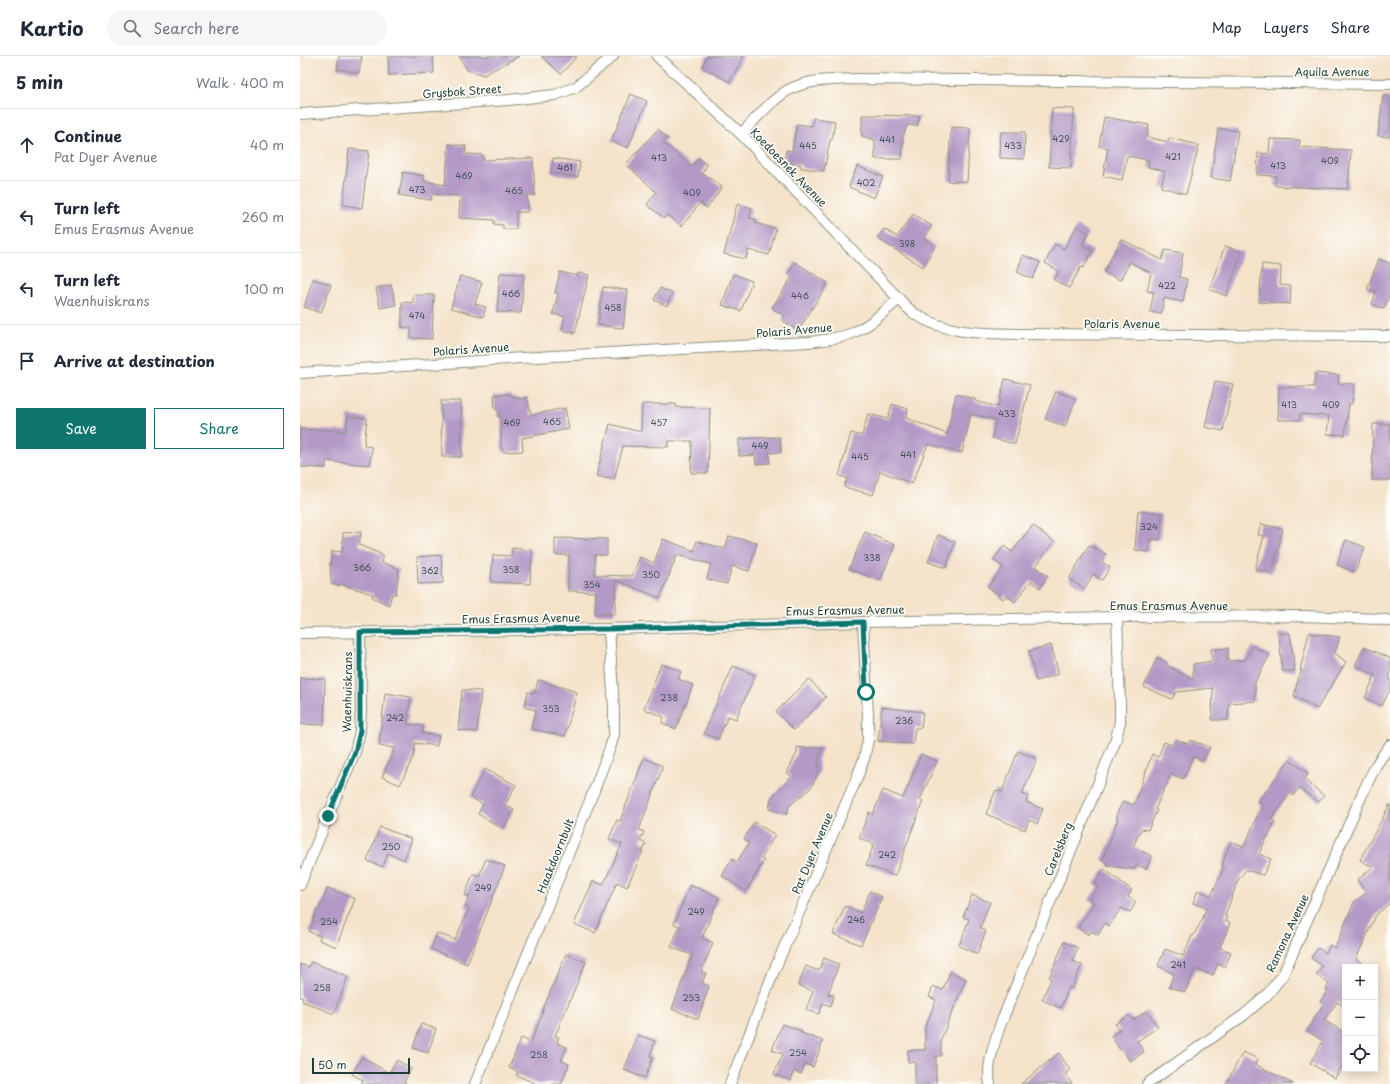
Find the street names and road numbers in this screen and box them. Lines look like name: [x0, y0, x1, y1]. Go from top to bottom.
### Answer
street label: Aquila Avenue: [1294, 63, 1370, 80]
street label: Grysbok Street: [422, 80, 503, 102]
street label: Koedoesnek Avenue: [747, 124, 831, 210]
street label: Polaris Avenue: [1084, 315, 1160, 332]
street label: Polaris Avenue: [755, 318, 833, 342]
street label: Polaris Avenue: [432, 338, 510, 360]
street label: Emus Erasmus Avenue: [1110, 597, 1228, 614]
street label: Emus Erasmus Avenue: [786, 600, 904, 620]
street label: Emus Erasmus Avenue: [462, 608, 580, 628]
street label: Waenhuiskrans: [338, 651, 356, 733]
street label: Pat Dyer Avenue: [787, 809, 837, 897]
street label: Haakdoornbult: [532, 816, 578, 896]
street label: Carelsberg: [1039, 819, 1077, 879]
street label: Ramona Avenue: [1261, 891, 1313, 975]

